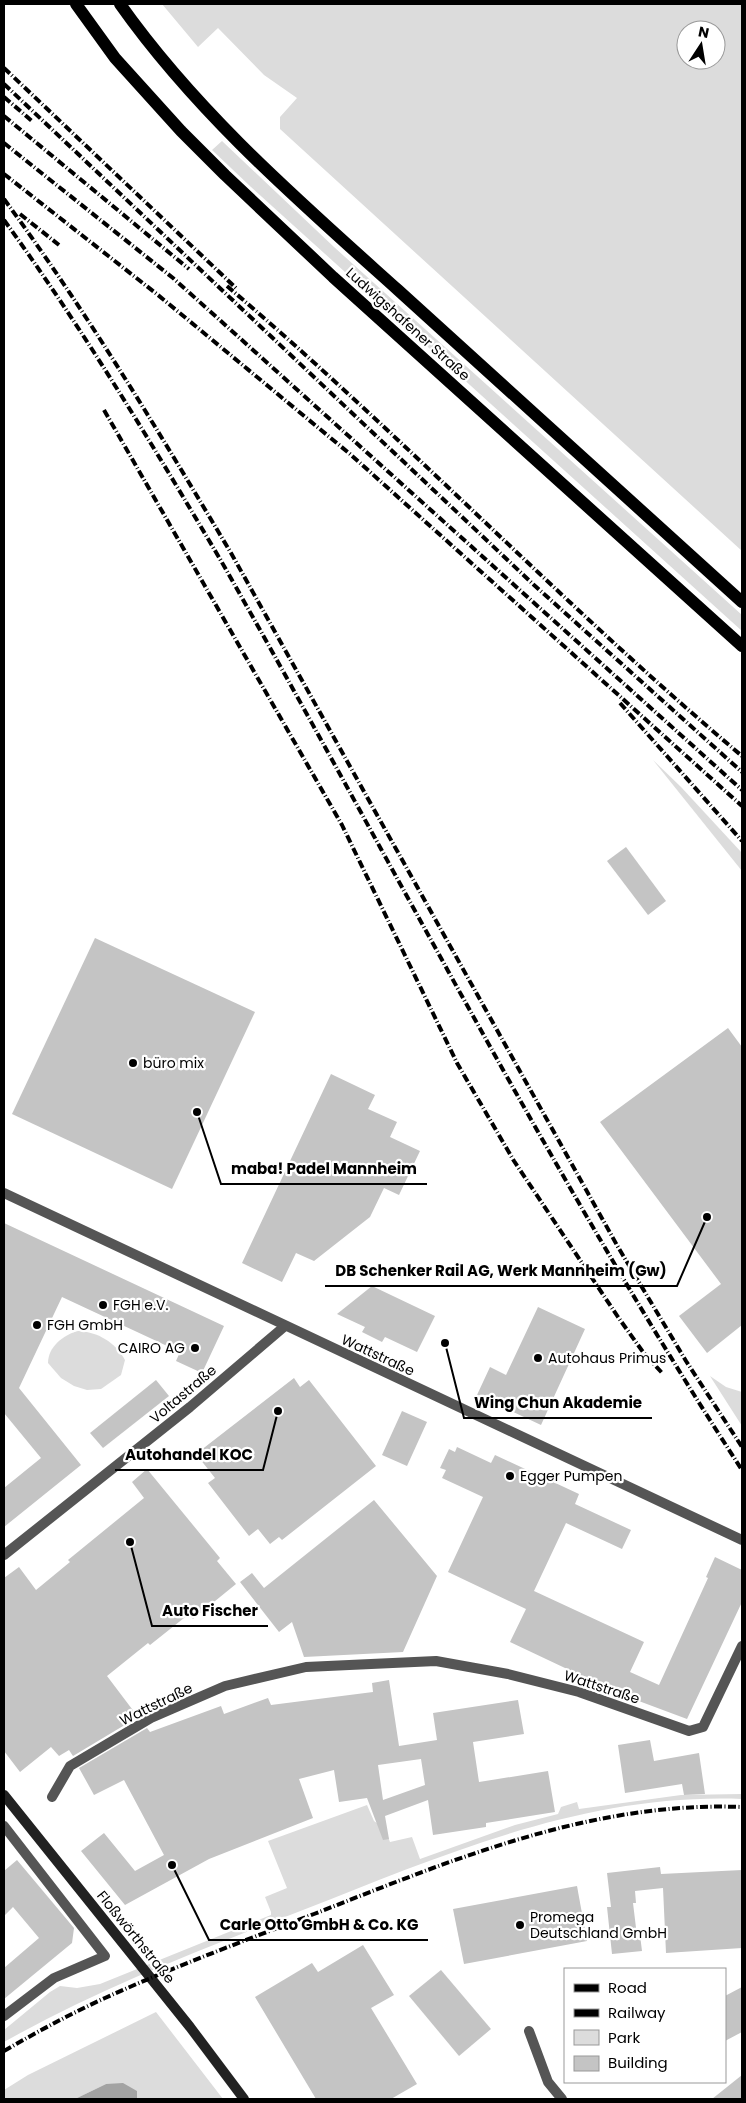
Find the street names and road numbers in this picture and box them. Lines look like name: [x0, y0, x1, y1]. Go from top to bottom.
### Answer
street label: Ludwigshafener Straße: [342, 263, 475, 385]
street label: Wattstraße: [338, 1329, 418, 1381]
street label: Voltastraße: [145, 1360, 221, 1428]
street label: Wattstraße: [562, 1665, 643, 1709]
street label: Wattstraße: [116, 1678, 196, 1730]
street label: Floßwörthstraße: [92, 1886, 180, 1988]

